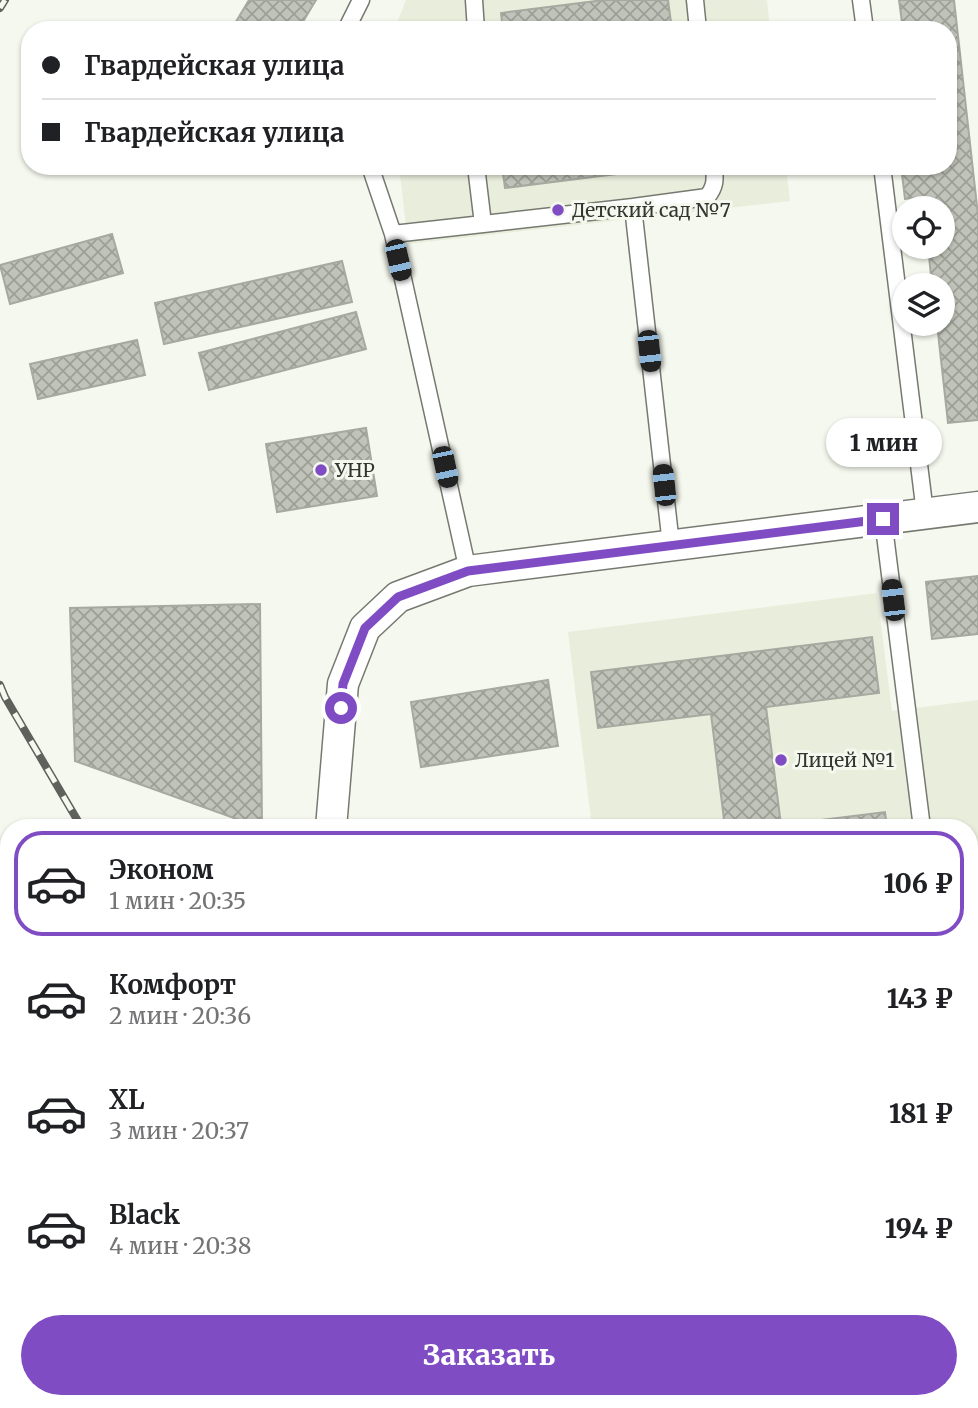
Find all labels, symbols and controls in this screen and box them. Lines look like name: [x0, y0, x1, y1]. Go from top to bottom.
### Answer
text: Гвардейская улица: [84, 49, 345, 82]
text: Гвардейская улица: [84, 116, 345, 149]
map controls: [892, 196, 955, 336]
button: locate: [892, 196, 955, 259]
place label: Детский сад №7: [572, 198, 731, 222]
marker: Детский сад №7: [550, 202, 566, 218]
car: [384, 237, 413, 283]
button: layers: [892, 273, 955, 336]
car: [637, 329, 662, 373]
callout: 1 мин: [825, 418, 941, 466]
text: 1 мин: [850, 428, 918, 457]
car: [431, 444, 460, 490]
place label: УНР: [334, 458, 375, 482]
marker: УНР: [313, 462, 329, 478]
car: [652, 463, 677, 507]
route end: [867, 503, 899, 535]
car: [881, 578, 906, 622]
route start: [325, 692, 357, 724]
place label: Лицей №1: [795, 748, 894, 772]
marker: Лицей №1: [773, 752, 789, 768]
icon: car: [25, 852, 88, 915]
text: Эконом: [109, 853, 214, 886]
text: 106 ₽: [883, 867, 953, 900]
text: 1 мин · 20:35: [109, 886, 246, 915]
icon: car: [25, 967, 88, 1030]
text: Комфорт: [109, 968, 236, 1001]
text: 143 ₽: [887, 982, 953, 1015]
text: 2 мин · 20:36: [109, 1001, 251, 1030]
icon: car: [25, 1082, 88, 1145]
text: XL: [109, 1083, 145, 1116]
text: 181 ₽: [889, 1097, 953, 1130]
text: 3 мин · 20:37: [109, 1116, 249, 1145]
icon: car: [25, 1197, 88, 1260]
text: Black: [109, 1198, 180, 1231]
text: 194 ₽: [885, 1212, 953, 1245]
text: 4 мин · 20:38: [109, 1231, 251, 1260]
button: Заказать: [21, 1315, 957, 1395]

